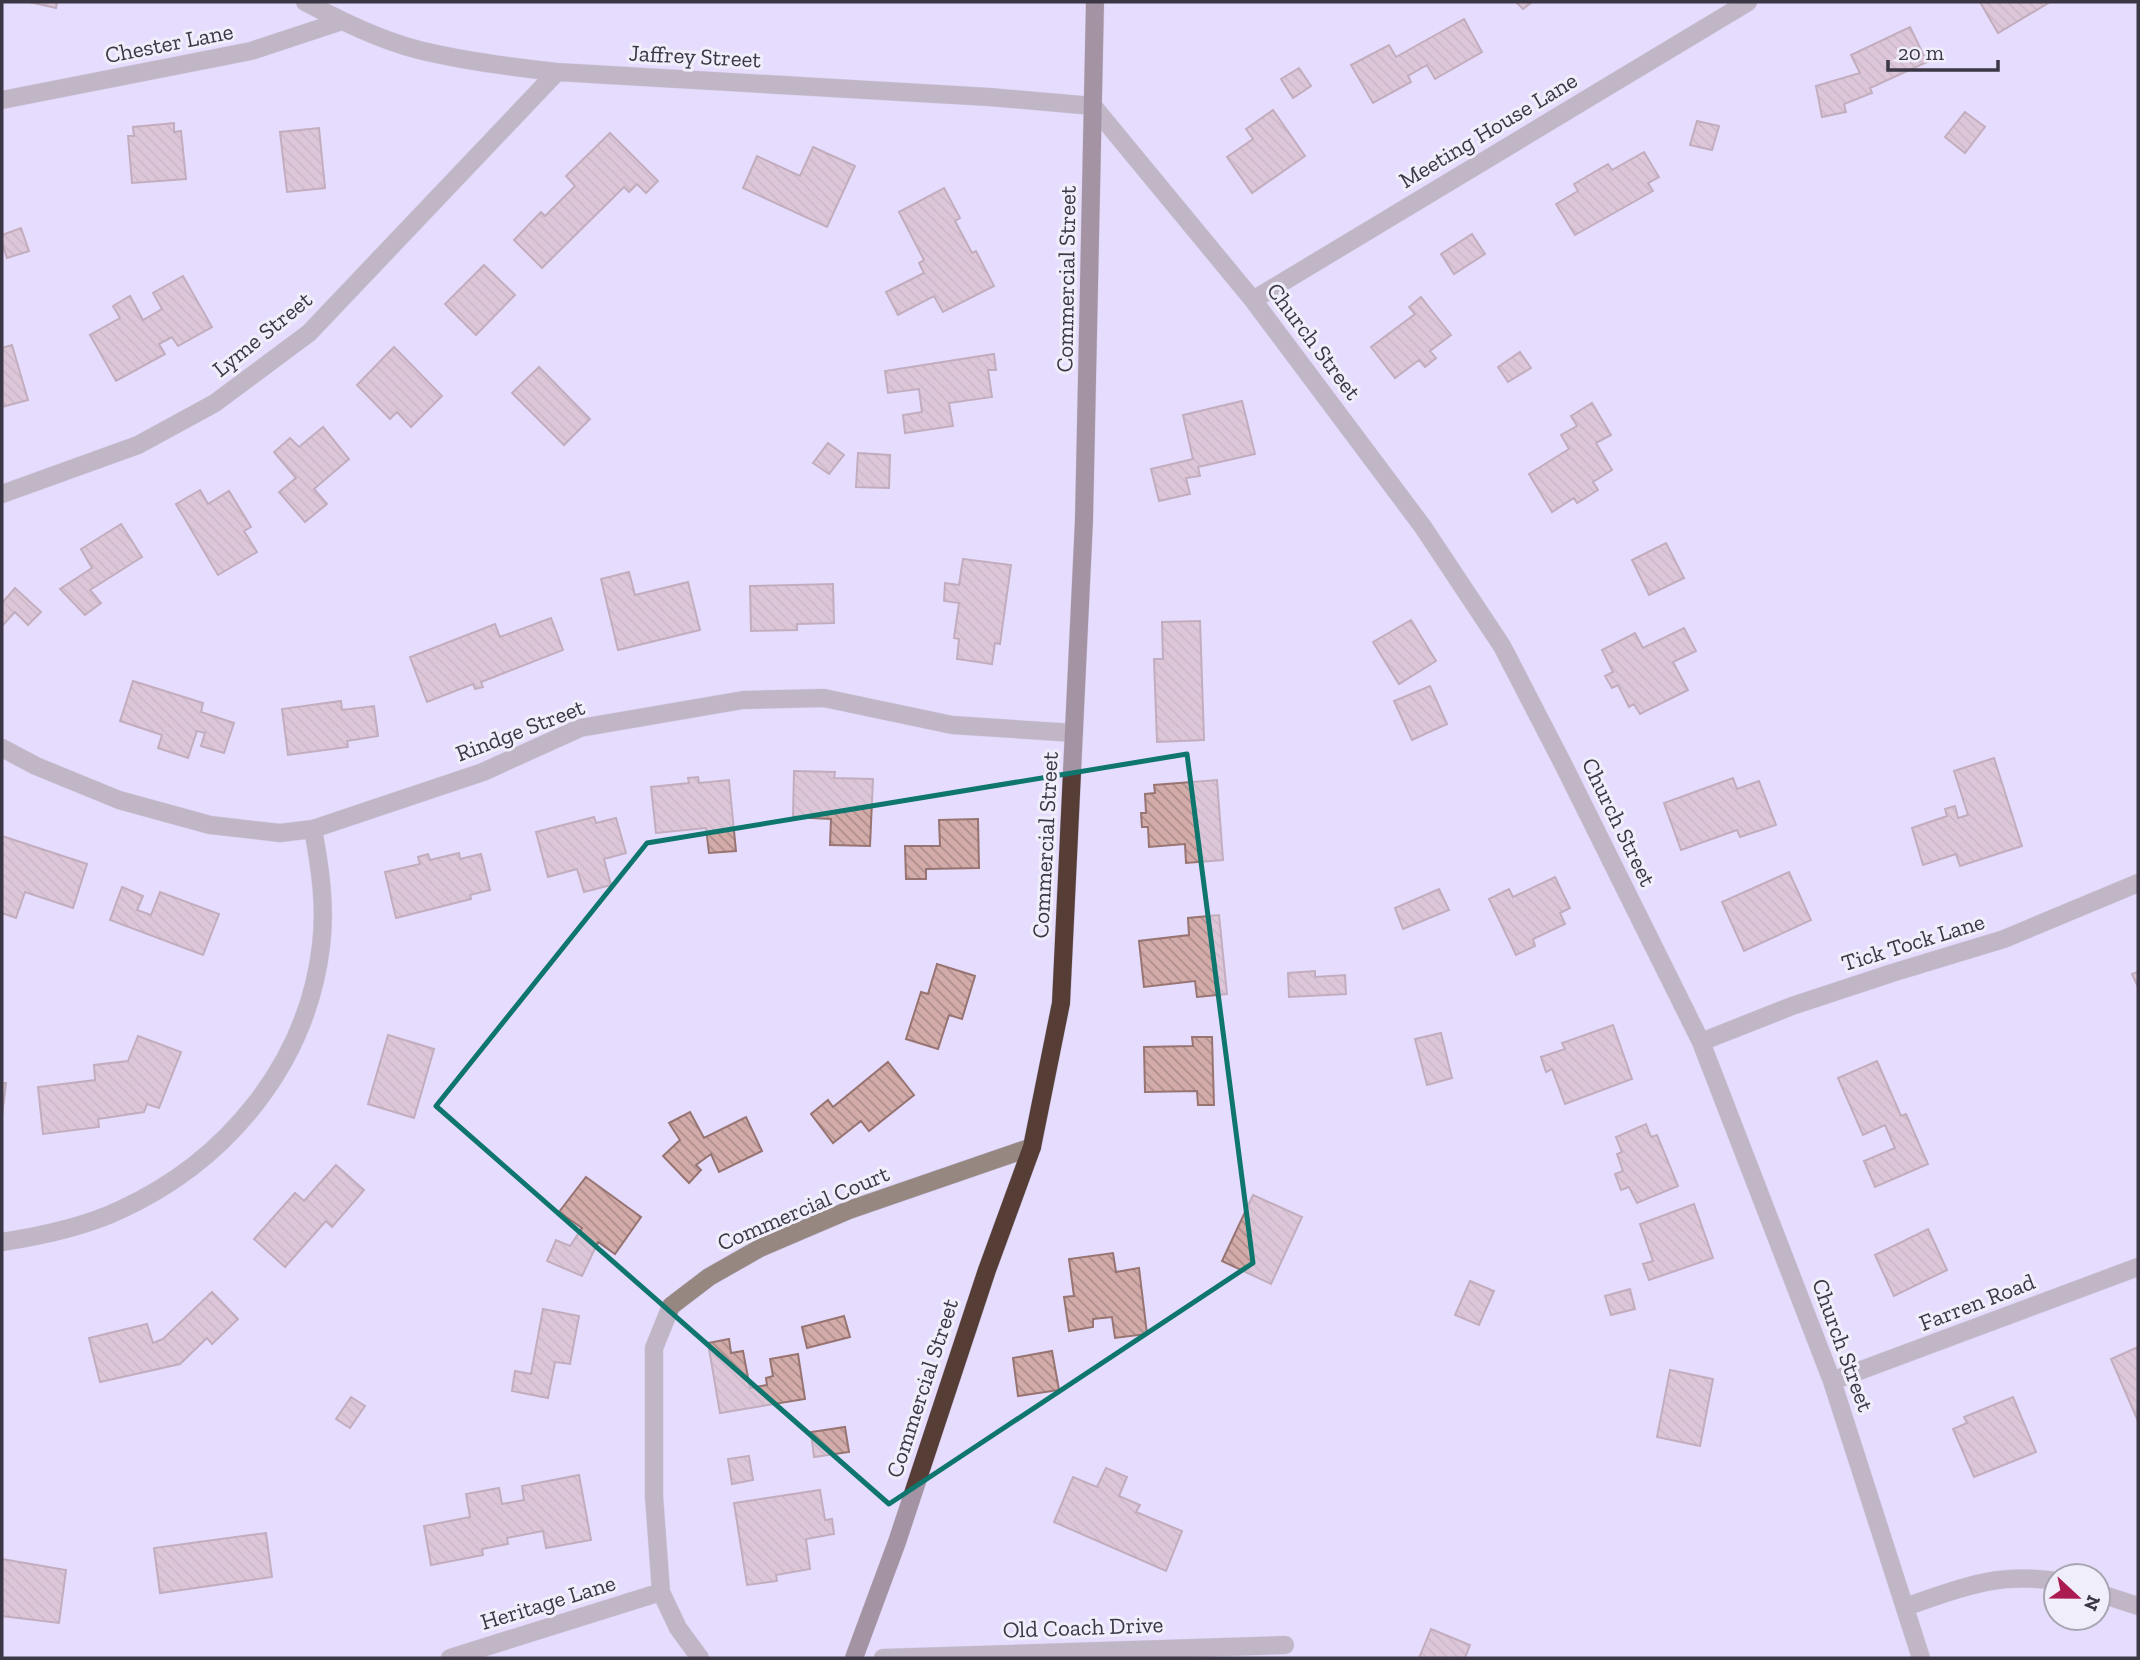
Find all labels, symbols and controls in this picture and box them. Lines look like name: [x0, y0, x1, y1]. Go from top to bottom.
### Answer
street label: Chester Lane: [102, 17, 236, 69]
scale bar: [1888, 28, 1998, 72]
street label: Jaffrey Street: [628, 39, 762, 73]
text: 20 m: [1898, 40, 1944, 65]
street label: Meeting House Lane: [1394, 66, 1582, 194]
street label: Commercial Street: [1050, 185, 1082, 373]
street label: Church Street: [1261, 277, 1367, 405]
street label: Lyme Street: [207, 285, 318, 383]
street label: Rindge Street: [452, 692, 589, 767]
street label: Commercial Street: [1026, 750, 1064, 939]
street label: Church Street: [1576, 753, 1662, 891]
street label: Tick Tock Lane: [1838, 907, 1988, 977]
street label: Commercial Court: [713, 1159, 894, 1257]
street label: Farren Road: [1915, 1267, 2039, 1337]
street label: Church Street: [1806, 1275, 1880, 1416]
street label: Commercial Street: [880, 1294, 964, 1481]
north arrow: [2042, 1562, 2112, 1632]
street label: Heritage Lane: [477, 1568, 619, 1636]
text: N: [2079, 1592, 2106, 1614]
street label: Old Coach Drive: [1002, 1610, 1164, 1644]

